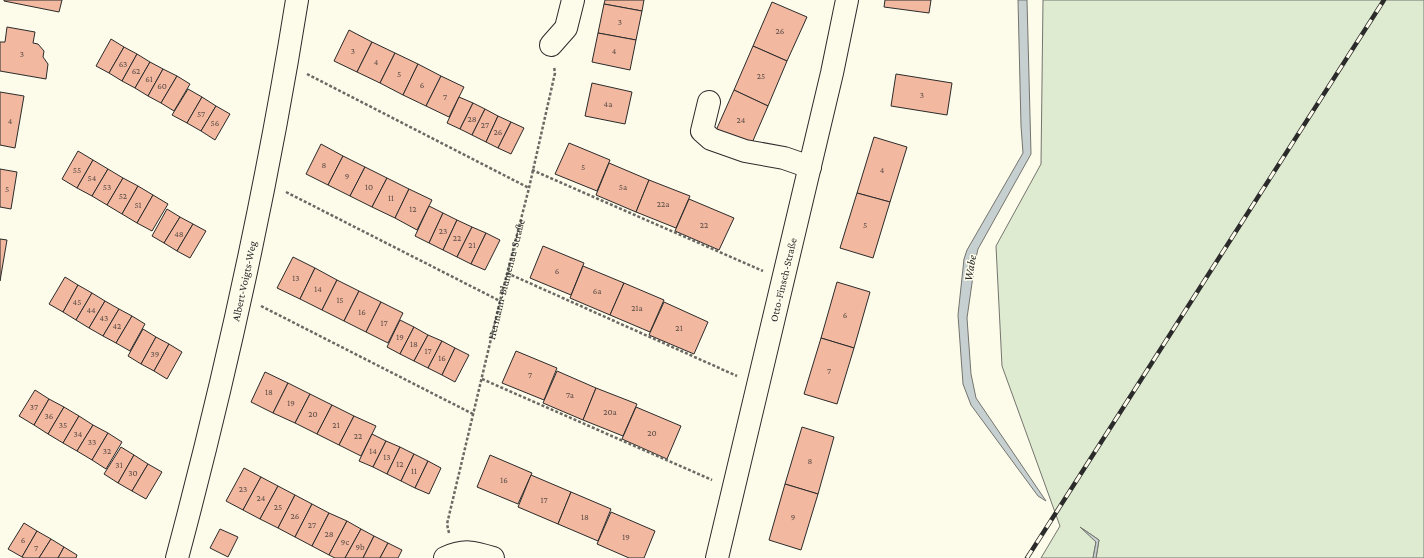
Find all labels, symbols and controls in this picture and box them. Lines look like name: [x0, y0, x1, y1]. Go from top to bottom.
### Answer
house number: 3: [618, 17, 622, 27]
house number: 26: [776, 26, 785, 36]
house number: 3: [351, 46, 355, 56]
house number: 4: [612, 46, 617, 56]
house number: 3: [20, 49, 24, 59]
house number: 4: [374, 57, 379, 67]
house number: 63: [119, 59, 127, 69]
house number: 62: [132, 66, 140, 76]
house number: 5: [397, 69, 401, 79]
house number: 25: [757, 71, 765, 81]
house number: 61: [145, 74, 153, 84]
house number: 6: [420, 80, 425, 90]
house number: 60: [157, 81, 167, 91]
house number: 3: [920, 90, 924, 100]
house number: 7: [443, 92, 447, 102]
house number: 4a: [604, 99, 612, 109]
house number: 57: [197, 109, 205, 119]
house number: 28: [467, 114, 477, 124]
house number: 24: [737, 115, 746, 125]
house number: 4: [8, 116, 13, 126]
house number: 56: [211, 118, 220, 128]
house number: 27: [481, 120, 489, 130]
house number: 26: [494, 127, 503, 137]
house number: 8: [322, 160, 327, 170]
house number: 5: [581, 162, 585, 172]
house number: 55: [73, 165, 81, 175]
house number: 4: [880, 165, 885, 175]
house number: 9: [345, 171, 350, 181]
house number: 54: [88, 173, 97, 183]
house number: 53: [103, 182, 111, 192]
house number: 10: [365, 182, 373, 192]
house number: 5a: [619, 182, 627, 192]
house number: 5: [5, 184, 9, 194]
house number: 52: [119, 191, 127, 201]
house number: 11: [388, 193, 394, 203]
house number: 22a: [657, 199, 669, 209]
house number: 51: [134, 200, 142, 210]
house number: 12: [409, 204, 417, 214]
street label: Hermann-Blumenau-Straße: [485, 218, 527, 341]
house number: 22: [700, 220, 708, 230]
house number: 5: [863, 220, 867, 230]
house number: 23: [439, 226, 447, 236]
house number: 48: [174, 229, 184, 239]
house number: 22: [453, 233, 461, 243]
street label: Otto-Finsch-Straße: [767, 236, 799, 323]
street label: Albert-Voigts-Weg: [229, 239, 260, 322]
house number: 21: [468, 240, 476, 250]
water label: Wabe: [961, 254, 979, 282]
house number: 6: [555, 266, 560, 276]
house number: 13: [292, 273, 300, 283]
house number: 14: [314, 284, 322, 294]
house number: 6a: [593, 286, 601, 296]
house number: 15: [336, 295, 344, 305]
house number: 45: [73, 297, 81, 307]
house number: 21a: [631, 303, 643, 313]
house number: 44: [86, 305, 96, 315]
house number: 16: [358, 307, 366, 317]
house number: 6: [843, 310, 848, 320]
house number: 43: [100, 313, 108, 323]
house number: 17: [380, 318, 388, 328]
house number: 42: [113, 321, 121, 331]
house number: 21: [675, 323, 683, 333]
house number: 19: [396, 332, 404, 342]
house number: 18: [410, 339, 418, 349]
house number: 17: [424, 346, 432, 356]
house number: 39: [151, 349, 160, 359]
house number: 16: [438, 353, 446, 363]
house number: 7: [827, 366, 831, 376]
house number: 7: [528, 370, 532, 380]
house number: 18: [265, 387, 273, 397]
house number: 7a: [566, 390, 574, 400]
house number: 19: [287, 398, 295, 408]
house number: 37: [30, 402, 38, 412]
house number: 20a: [603, 407, 617, 417]
house number: 20: [308, 409, 318, 419]
house number: 36: [45, 411, 54, 421]
house number: 35: [59, 420, 67, 430]
house number: 21: [332, 420, 340, 430]
house number: 20: [647, 428, 657, 438]
house number: 34: [74, 429, 83, 439]
house number: 22: [354, 431, 362, 441]
house number: 33: [88, 437, 96, 447]
house number: 32: [103, 446, 111, 456]
house number: 14: [369, 446, 377, 456]
house number: 13: [383, 452, 391, 462]
house number: 8: [808, 456, 813, 466]
house number: 12: [396, 459, 404, 469]
house number: 31: [115, 460, 123, 470]
house number: 11: [411, 466, 417, 476]
house number: 30: [128, 468, 138, 478]
house number: 16: [500, 475, 508, 485]
house number: 23: [239, 484, 247, 494]
house number: 24: [257, 493, 266, 503]
house number: 17: [540, 495, 548, 505]
house number: 25: [274, 502, 282, 512]
house number: 26: [291, 511, 300, 521]
house number: 18: [581, 512, 589, 522]
house number: 9: [791, 512, 796, 522]
house number: 27: [308, 520, 316, 530]
house number: 28: [324, 529, 334, 539]
house number: 19: [622, 532, 630, 542]
house number: 6: [21, 535, 26, 545]
house number: 9c: [341, 537, 349, 547]
house number: 9b: [355, 542, 365, 552]
house number: 7: [34, 543, 38, 553]

